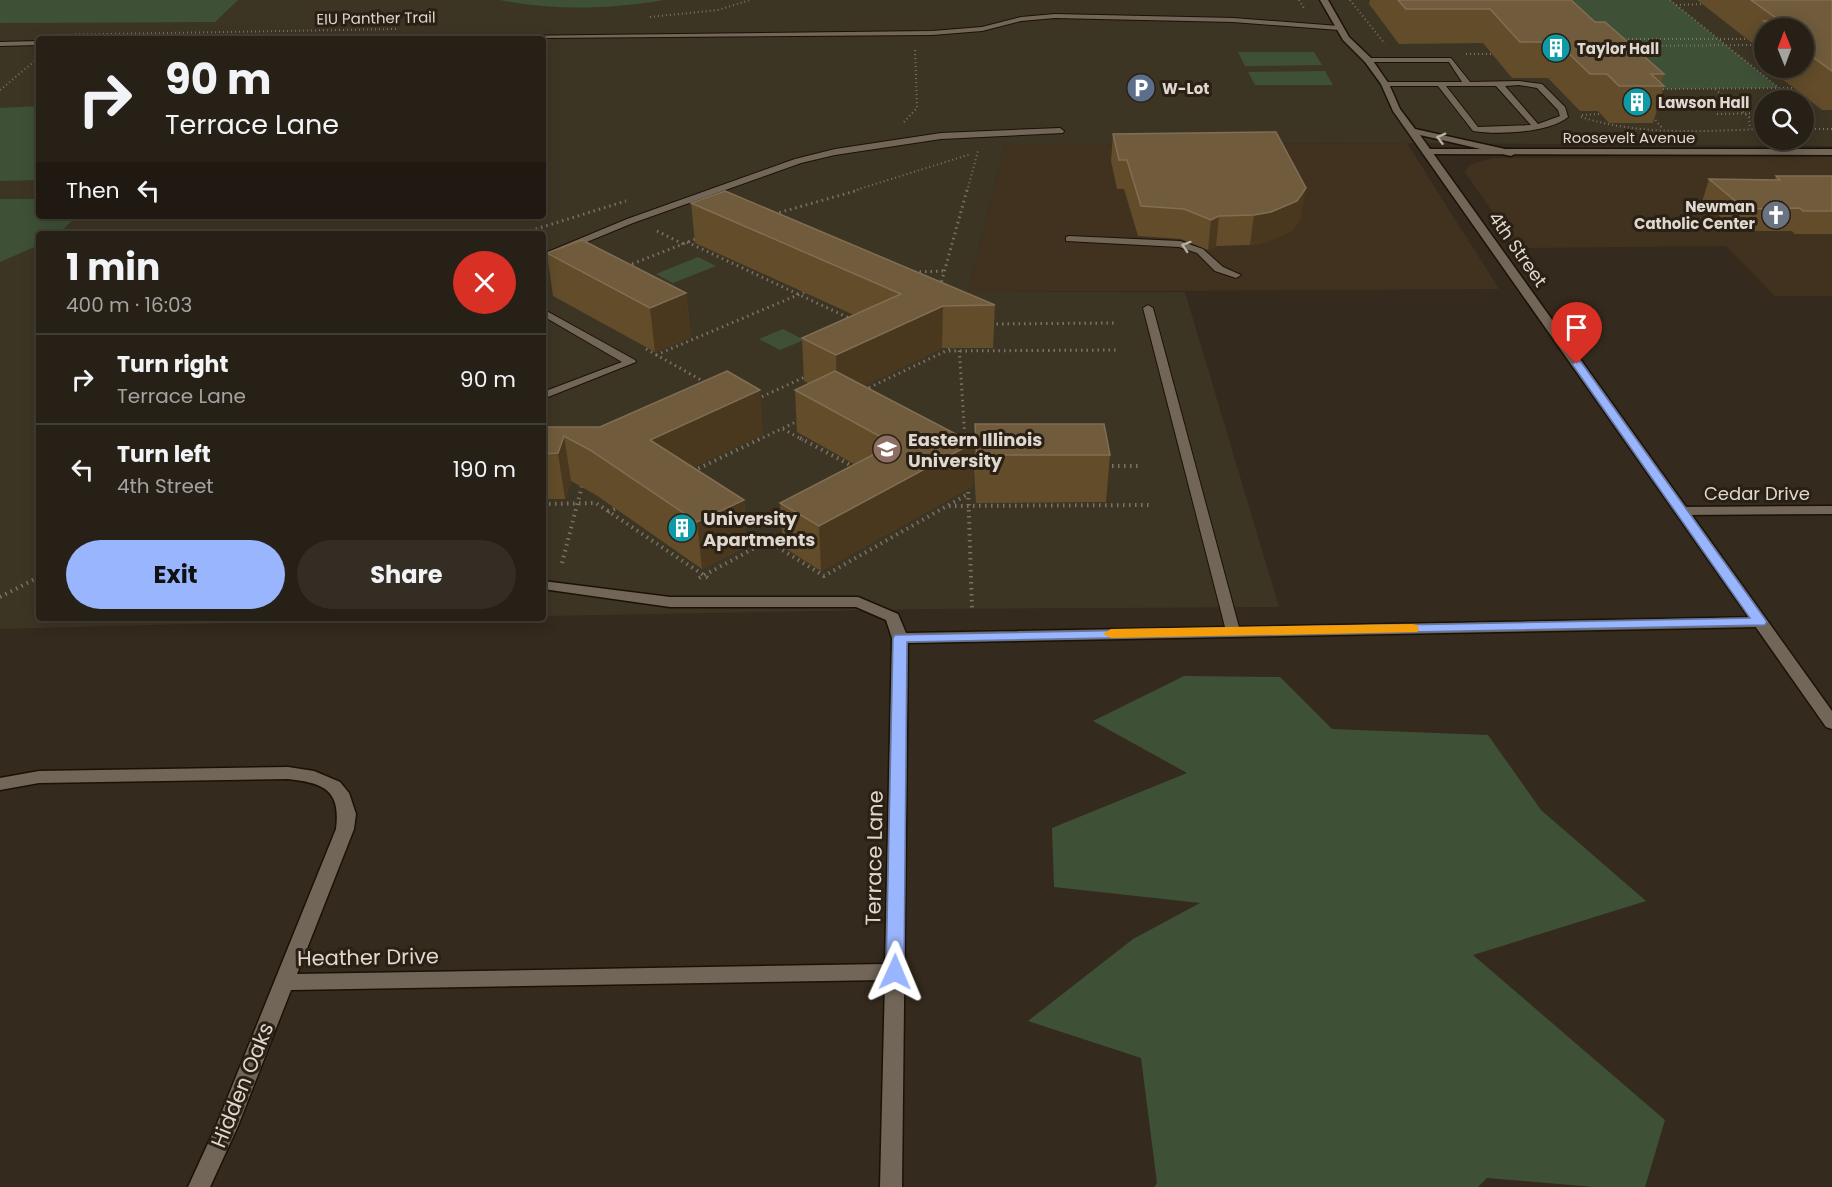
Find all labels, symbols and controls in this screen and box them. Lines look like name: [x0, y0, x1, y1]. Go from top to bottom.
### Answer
street label: EIU Panther Trail: [316, 6, 436, 30]
north arrow: [1754, 18, 1814, 78]
map controls: [1754, 18, 1814, 150]
building icon: Taylor Hall: [1540, 32, 1572, 64]
place label: Taylor Hall: [1577, 38, 1659, 59]
text: 90 m: [165, 50, 272, 109]
icon: right: [66, 60, 144, 138]
parking icon: W-Lot: [1125, 72, 1157, 104]
place label: W-Lot: [1162, 78, 1209, 99]
building icon: Lawson Hall: [1621, 86, 1653, 118]
button: search: [1754, 90, 1814, 150]
place label: Lawson Hall: [1658, 92, 1750, 113]
text: Terrace Lane: [165, 106, 339, 143]
street label: Roosevelt Avenue: [1563, 127, 1695, 148]
one-way arrow: [1436, 133, 1446, 146]
icon: left: [132, 174, 165, 207]
text: Then: [66, 175, 120, 206]
place label: Newman Catholic Center: [1634, 196, 1756, 234]
church icon: Newman Catholic Center: [1760, 199, 1792, 231]
street label: 4th Street: [1483, 206, 1553, 292]
one-way arrow: [1181, 241, 1192, 254]
text: 1 min: [66, 242, 160, 293]
button: close: [453, 251, 516, 314]
text: 400 m · 16:03: [66, 291, 192, 319]
pin: [1551, 302, 1602, 364]
icon: arrive: [1560, 311, 1593, 344]
text: Turn right: [117, 349, 228, 380]
icon: right: [66, 363, 99, 396]
text: 90 m: [460, 364, 516, 395]
text: Terrace Lane: [117, 382, 246, 410]
place label: Eastern Illinois University: [908, 427, 1042, 473]
school or university icon: Eastern Illinois University: [871, 433, 903, 465]
text: Turn left: [117, 439, 211, 470]
icon: left: [66, 453, 99, 486]
text: 190 m: [453, 454, 516, 485]
text: 4th Street: [117, 472, 214, 500]
street label: Cedar Drive: [1704, 481, 1810, 506]
place label: University Apartments: [703, 506, 815, 552]
building icon: University Apartments: [666, 512, 698, 544]
button: Exit: [66, 540, 285, 609]
button: Share: [297, 540, 516, 609]
street label: Terrace Lane: [858, 790, 890, 926]
position arrow: [863, 940, 927, 1004]
street label: Heather Drive: [297, 941, 439, 973]
street label: Hidden Oaks: [204, 1018, 280, 1152]

